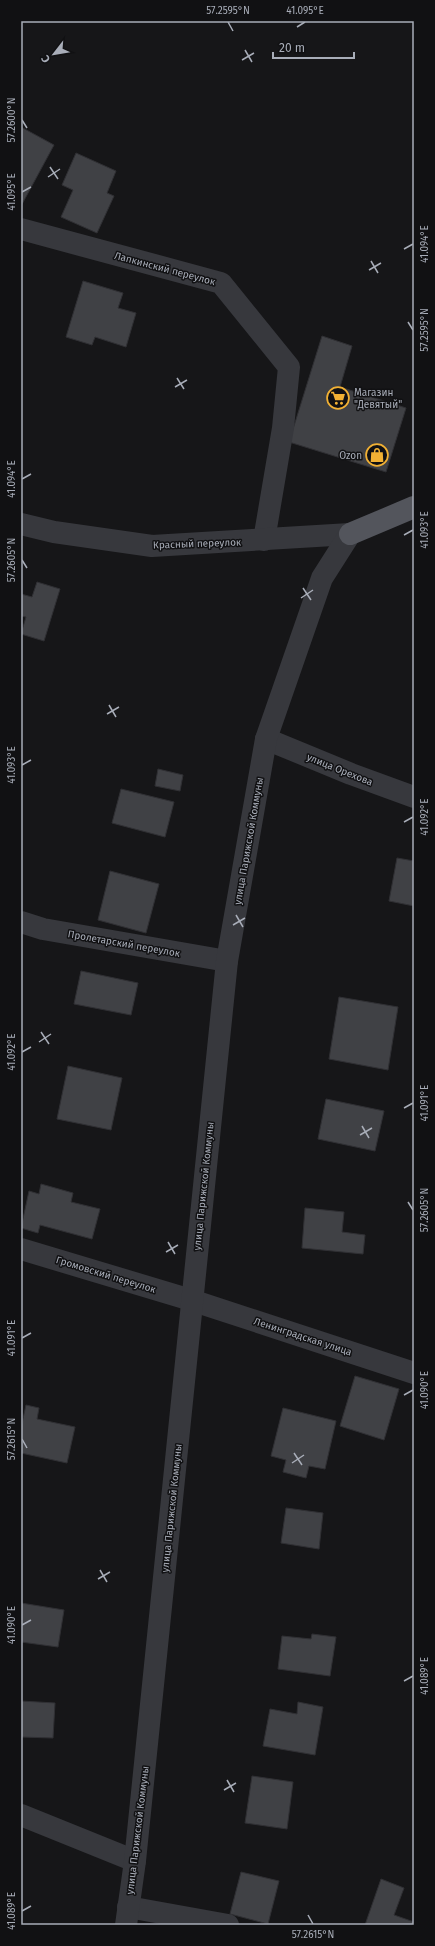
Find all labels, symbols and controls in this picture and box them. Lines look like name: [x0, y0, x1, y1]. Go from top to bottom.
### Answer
text: 57.2595°N: [206, 5, 250, 17]
text: 41.095°E: [286, 5, 324, 17]
north arrow: [34, 34, 74, 74]
scale bar: [273, 34, 354, 60]
text: 20 m: [279, 41, 305, 55]
text: С: [38, 52, 53, 65]
text: 57.2600°N: [6, 97, 18, 143]
text: 41.095°E: [6, 173, 18, 211]
text: 41.094°E: [419, 225, 431, 263]
street label: Лапкинский переулок: [113, 250, 217, 288]
text: 57.2595°N: [419, 308, 431, 352]
supermarket icon: Магазин "Девятый": [325, 385, 351, 411]
place label: Магазин "Девятый": [354, 387, 402, 411]
shop icon: Ozon: [364, 442, 390, 468]
place label: Ozon: [339, 450, 362, 462]
text: 41.094°E: [6, 460, 18, 498]
text: 41.093°E: [419, 511, 431, 549]
street label: Красный переулок: [153, 536, 242, 552]
text: 57.2605°N: [6, 538, 18, 582]
text: 41.093°E: [6, 746, 18, 784]
street label: улица Орехова: [305, 751, 374, 789]
street label: улица Парижской Коммуны: [232, 776, 266, 906]
text: 41.092°E: [419, 798, 431, 836]
street label: Пролетарский переулок: [67, 928, 182, 960]
text: 41.092°E: [6, 1033, 18, 1071]
text: 41.091°E: [419, 1085, 431, 1121]
street label: улица Парижской Коммуны: [191, 1121, 217, 1251]
text: 57.2605°N: [419, 1188, 431, 1232]
street label: Громовский переулок: [54, 1254, 158, 1296]
street label: Ленинградская улица: [252, 1315, 353, 1358]
text: 41.091°E: [6, 1320, 18, 1356]
text: 41.090°E: [419, 1371, 431, 1409]
text: 57.2615°N: [6, 1418, 18, 1460]
street label: улица Парижской Коммуны: [159, 1443, 185, 1573]
text: 41.090°E: [6, 1606, 18, 1644]
text: 41.089°E: [419, 1657, 431, 1695]
street label: улица Парижской Коммуны: [124, 1765, 152, 1895]
text: 41.089°E: [6, 1892, 18, 1930]
text: 57.2615°N: [292, 1929, 334, 1941]

